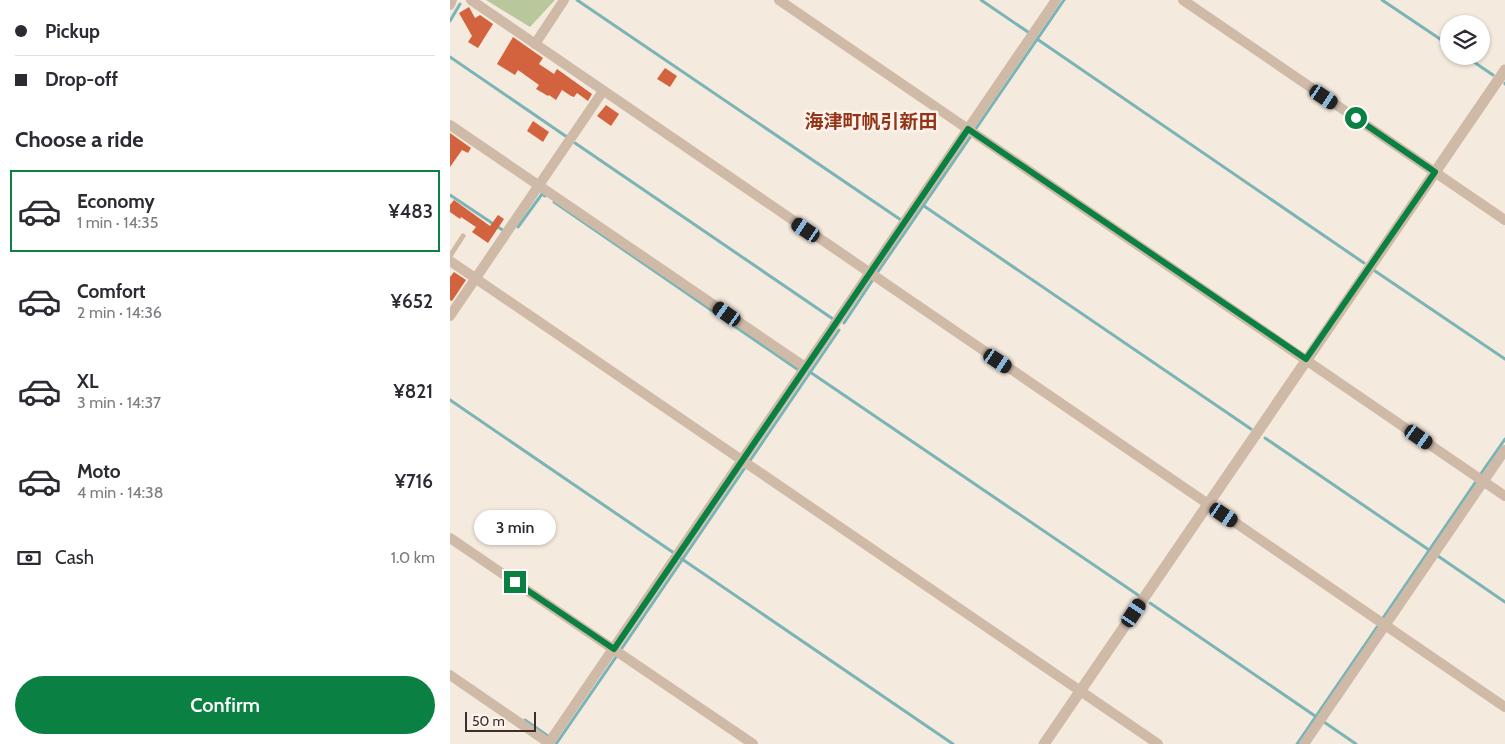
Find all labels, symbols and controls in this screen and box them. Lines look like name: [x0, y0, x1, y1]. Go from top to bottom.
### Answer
map controls: [1440, 15, 1490, 65]
button: layers: [1440, 15, 1490, 65]
text: Pickup: [45, 20, 100, 43]
text: Drop-off: [45, 68, 118, 91]
car: [1307, 82, 1340, 112]
route start: [1345, 107, 1367, 129]
district label: 海津町帆引新田: [804, 110, 938, 133]
text: Choose a ride: [15, 126, 144, 153]
icon: car: [17, 189, 62, 234]
text: Economy: [77, 190, 155, 213]
text: ¥483: [389, 200, 433, 223]
text: 1 min · 14:35: [77, 213, 158, 232]
car: [789, 215, 822, 245]
icon: car: [17, 279, 62, 324]
text: Comfort: [77, 280, 146, 303]
text: ¥652: [391, 290, 433, 313]
car: [710, 299, 743, 329]
text: 2 min · 14:36: [77, 303, 162, 322]
car: [981, 346, 1014, 376]
icon: car: [17, 369, 62, 414]
text: XL: [77, 370, 98, 393]
text: ¥821: [394, 380, 433, 403]
text: 3 min · 14:37: [77, 393, 161, 412]
car: [1402, 422, 1435, 452]
icon: car: [17, 459, 62, 504]
text: Moto: [77, 460, 121, 483]
text: ¥716: [395, 470, 433, 493]
text: 4 min · 14:38: [77, 483, 163, 502]
car: [1207, 500, 1240, 530]
callout: 3 min: [474, 510, 556, 544]
text: 3 min: [496, 518, 534, 537]
icon: cash: [15, 544, 43, 572]
text: Cash: [55, 546, 94, 569]
text: 1.0 km: [391, 548, 435, 567]
route end: [504, 571, 526, 593]
car: [1119, 596, 1148, 630]
button: Confirm: [15, 676, 435, 734]
scale bar: [465, 709, 536, 732]
text: 50 m: [472, 712, 505, 730]

